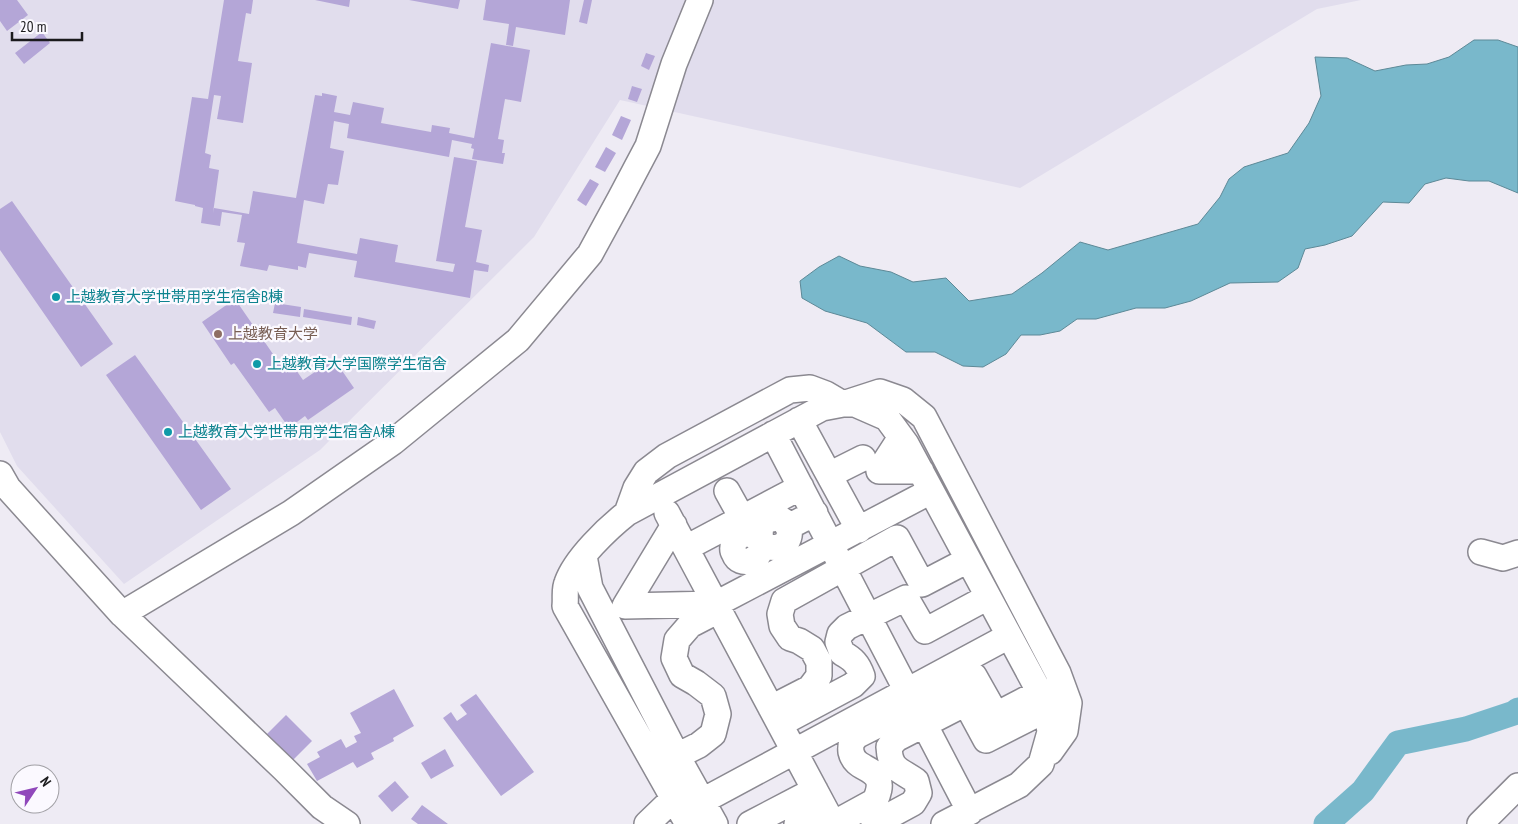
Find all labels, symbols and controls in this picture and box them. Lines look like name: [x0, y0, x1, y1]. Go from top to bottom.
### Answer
scale bar: [12, 10, 82, 42]
text: 20 m: [20, 17, 46, 36]
place label: 上越教育大学世帯用学生宿舎B棟: [66, 287, 283, 306]
marker: 上越教育大学世帯用学生宿舎B棟: [50, 291, 62, 303]
place label: 上越教育大学: [228, 324, 318, 343]
marker: 上越教育大学: [212, 328, 224, 340]
place label: 上越教育大学国際学生宿舎: [267, 354, 447, 373]
marker: 上越教育大学国際学生宿舎: [251, 358, 263, 370]
place label: 上越教育大学世帯用学生宿舎A棟: [178, 422, 395, 441]
marker: 上越教育大学世帯用学生宿舎A棟: [162, 426, 174, 438]
north arrow: [10, 764, 60, 814]
text: N: [36, 773, 55, 790]

